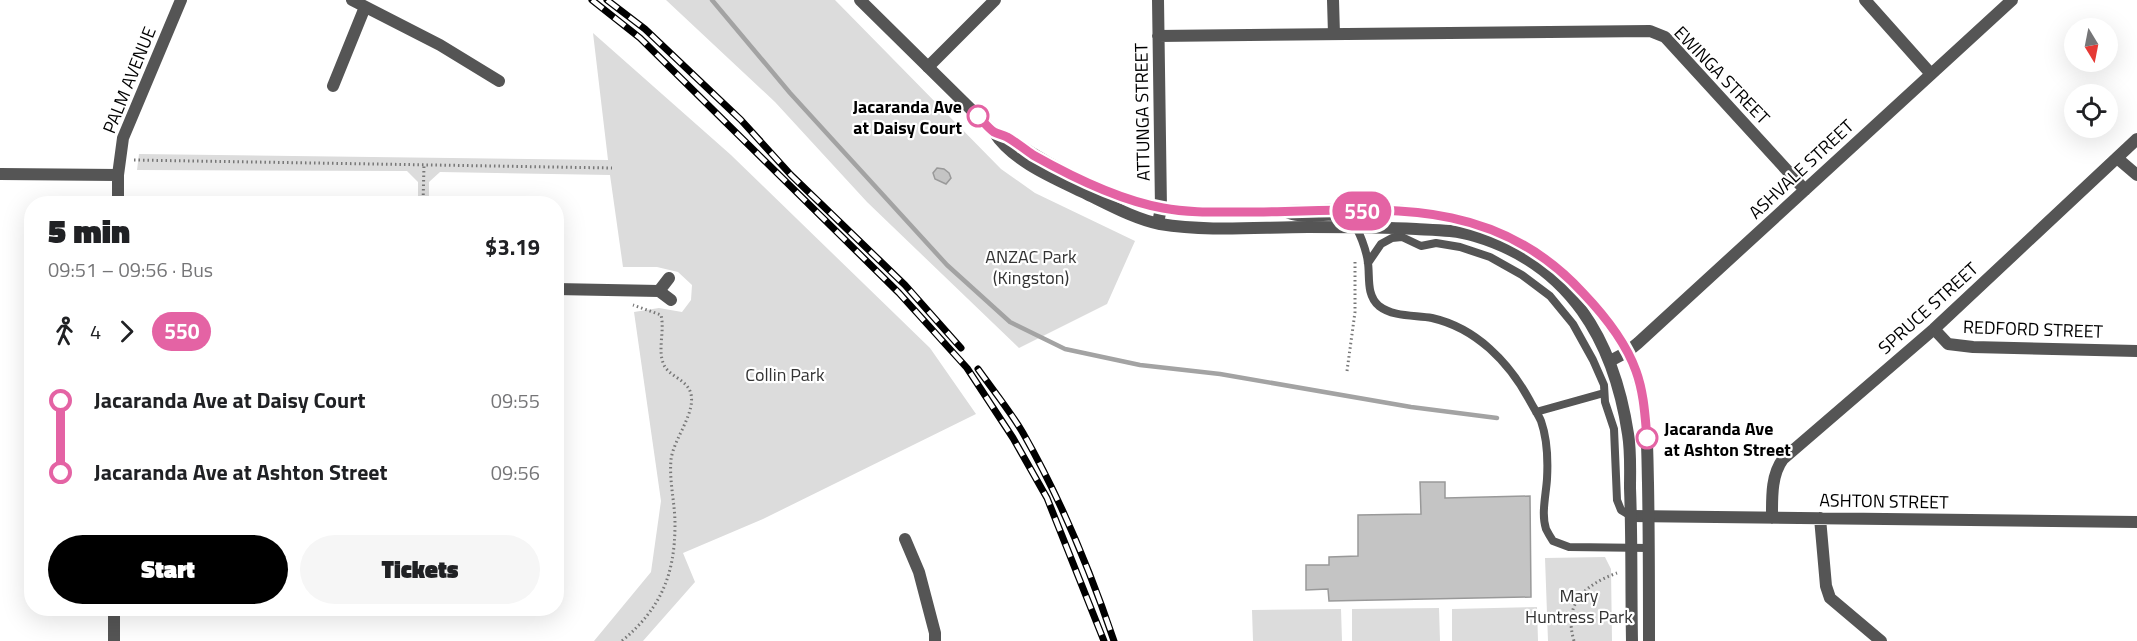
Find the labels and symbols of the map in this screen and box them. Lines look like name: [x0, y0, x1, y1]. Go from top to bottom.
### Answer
north arrow: [2064, 18, 2118, 72]
street label: EWINGA STREET: [1668, 20, 1777, 131]
street label: PALM AVENUE: [95, 23, 163, 137]
street label: ATTUNGA STREET: [1127, 42, 1157, 181]
place label: Jacaranda Ave at Daisy Court: [853, 93, 962, 141]
marker: Jacaranda Ave at Daisy Court: [967, 105, 989, 127]
street label: ASHVALE STREET: [1742, 113, 1860, 225]
line badge: 550: [1328, 192, 1396, 230]
park label: ANZAC Park (Kingston): [985, 243, 1077, 291]
street label: SPRUCE STREET: [1872, 255, 1984, 360]
street label: REDFORD STREET: [1962, 313, 2104, 345]
park label: Collin Park: [745, 361, 825, 388]
place label: Jacaranda Ave at Ashton Street: [1664, 415, 1791, 463]
marker: Jacaranda Ave at Ashton Street: [1636, 427, 1658, 449]
street label: ASHTON STREET: [1819, 486, 1949, 516]
park label: Mary Huntress Park: [1525, 582, 1633, 630]

